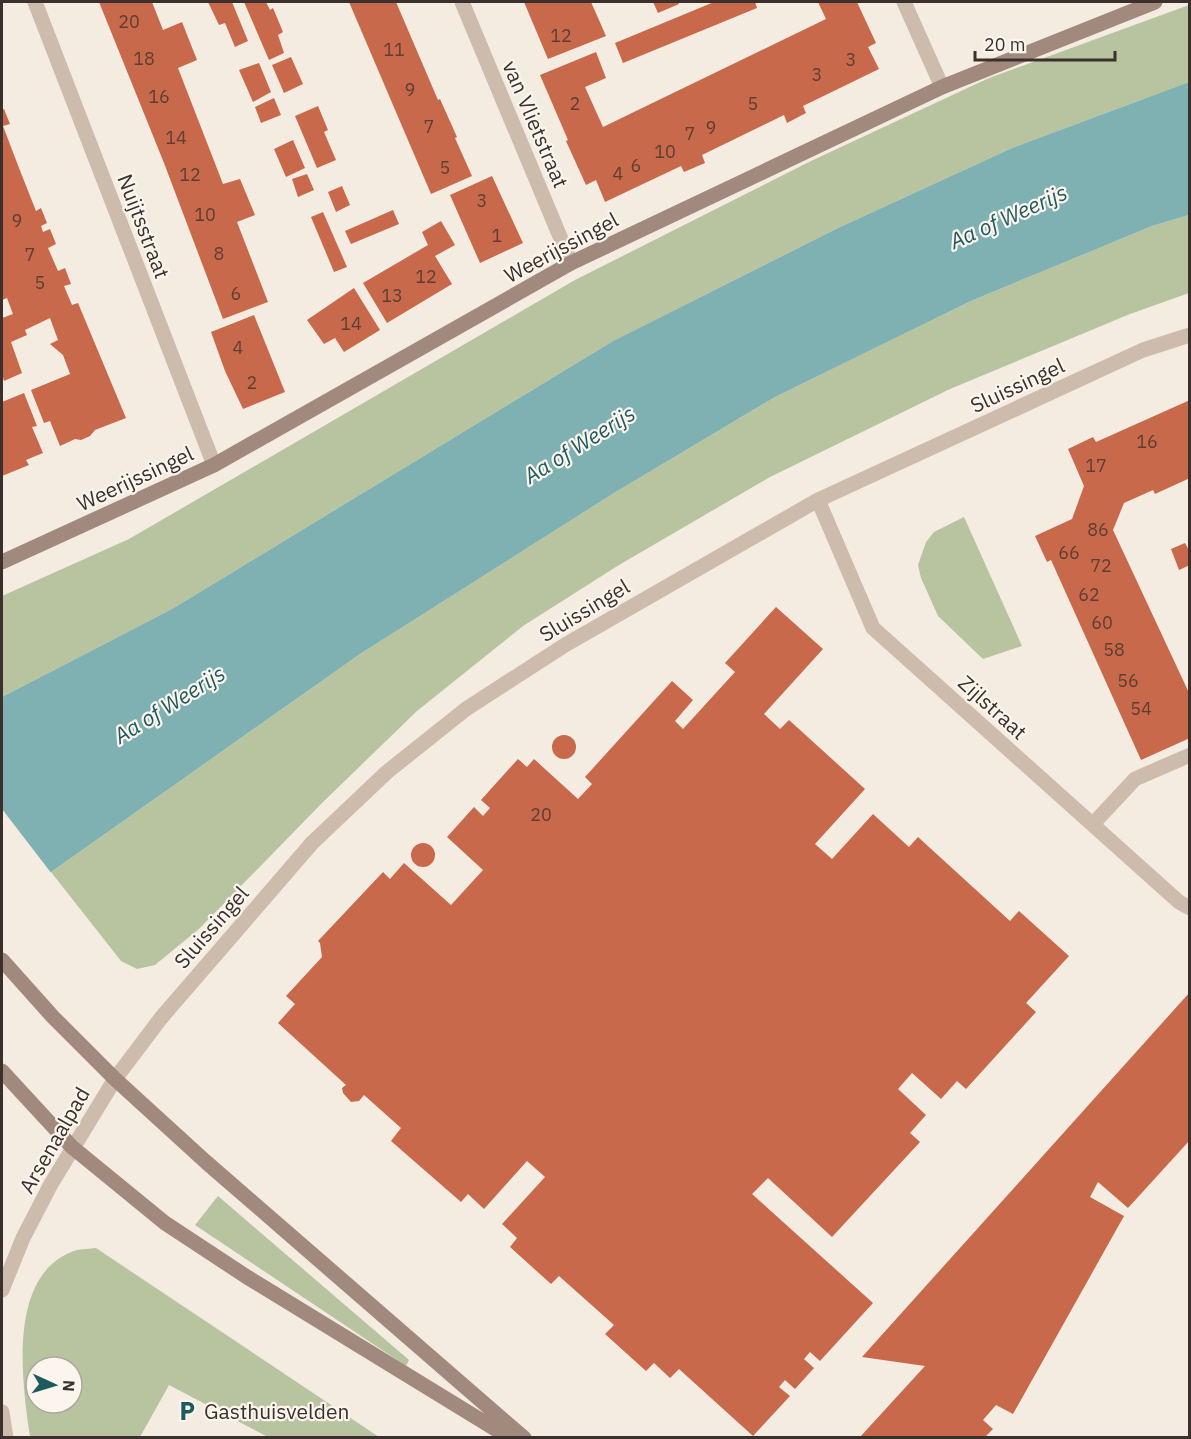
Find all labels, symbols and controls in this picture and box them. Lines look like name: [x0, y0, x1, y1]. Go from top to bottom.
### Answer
house number: 20: [118, 10, 140, 33]
house number: 12: [550, 24, 572, 47]
scale bar: [975, 24, 1114, 62]
text: 20 m: [984, 33, 1026, 56]
house number: 11: [383, 38, 405, 61]
house number: 18: [133, 47, 155, 70]
house number: 3: [846, 48, 856, 71]
street label: van Vlietstraat: [497, 56, 575, 192]
house number: 3: [812, 63, 822, 86]
house number: 9: [405, 78, 415, 101]
house number: 16: [148, 85, 170, 108]
house number: 2: [570, 92, 580, 115]
house number: 5: [748, 92, 758, 115]
house number: 7: [424, 115, 434, 138]
house number: 9: [706, 116, 716, 139]
house number: 7: [685, 122, 695, 145]
house number: 14: [165, 126, 187, 149]
house number: 10: [654, 140, 676, 163]
house number: 6: [631, 154, 641, 177]
house number: 5: [440, 156, 450, 179]
house number: 4: [613, 162, 624, 185]
house number: 12: [179, 163, 201, 186]
street label: Nuijtsstraat: [111, 170, 177, 282]
water label: Aa of Weerijs: [944, 177, 1071, 255]
house number: 3: [477, 189, 487, 212]
house number: 10: [194, 203, 216, 226]
street label: Weerijssingel: [499, 205, 623, 289]
house number: 9: [12, 209, 22, 232]
house number: 1: [492, 224, 502, 247]
house number: 8: [214, 242, 224, 265]
house number: 7: [25, 243, 35, 266]
house number: 12: [415, 265, 437, 288]
house number: 5: [35, 271, 45, 294]
house number: 6: [231, 282, 241, 305]
house number: 13: [381, 284, 403, 307]
house number: 14: [340, 312, 362, 335]
house number: 4: [233, 336, 244, 359]
street label: Sluissingel: [965, 351, 1069, 419]
house number: 2: [247, 371, 257, 394]
water label: Aa of Weerijs: [517, 398, 640, 490]
house number: 16: [1136, 430, 1158, 453]
street label: Weerijssingel: [72, 439, 198, 517]
house number: 17: [1085, 454, 1107, 477]
house number: 86: [1087, 518, 1109, 541]
house number: 66: [1058, 541, 1080, 564]
house number: 72: [1090, 554, 1112, 577]
street label: Sluissingel: [534, 572, 635, 648]
house number: 62: [1078, 583, 1100, 606]
house number: 60: [1091, 611, 1113, 634]
house number: 58: [1103, 638, 1125, 661]
water label: Aa of Weerijs: [107, 658, 230, 750]
street label: Zijlstraat: [953, 669, 1033, 745]
house number: 56: [1117, 669, 1139, 692]
house number: 54: [1130, 697, 1152, 720]
house number: 20: [530, 803, 552, 826]
street label: Sluissingel: [167, 880, 255, 974]
street label: Arsenaalpad: [12, 1082, 96, 1198]
north arrow: [24, 1355, 84, 1415]
text: N: [59, 1380, 79, 1393]
place label: Gasthuisvelden: [204, 1397, 349, 1425]
parking icon: Gasthuisvelden: [175, 1399, 199, 1423]

